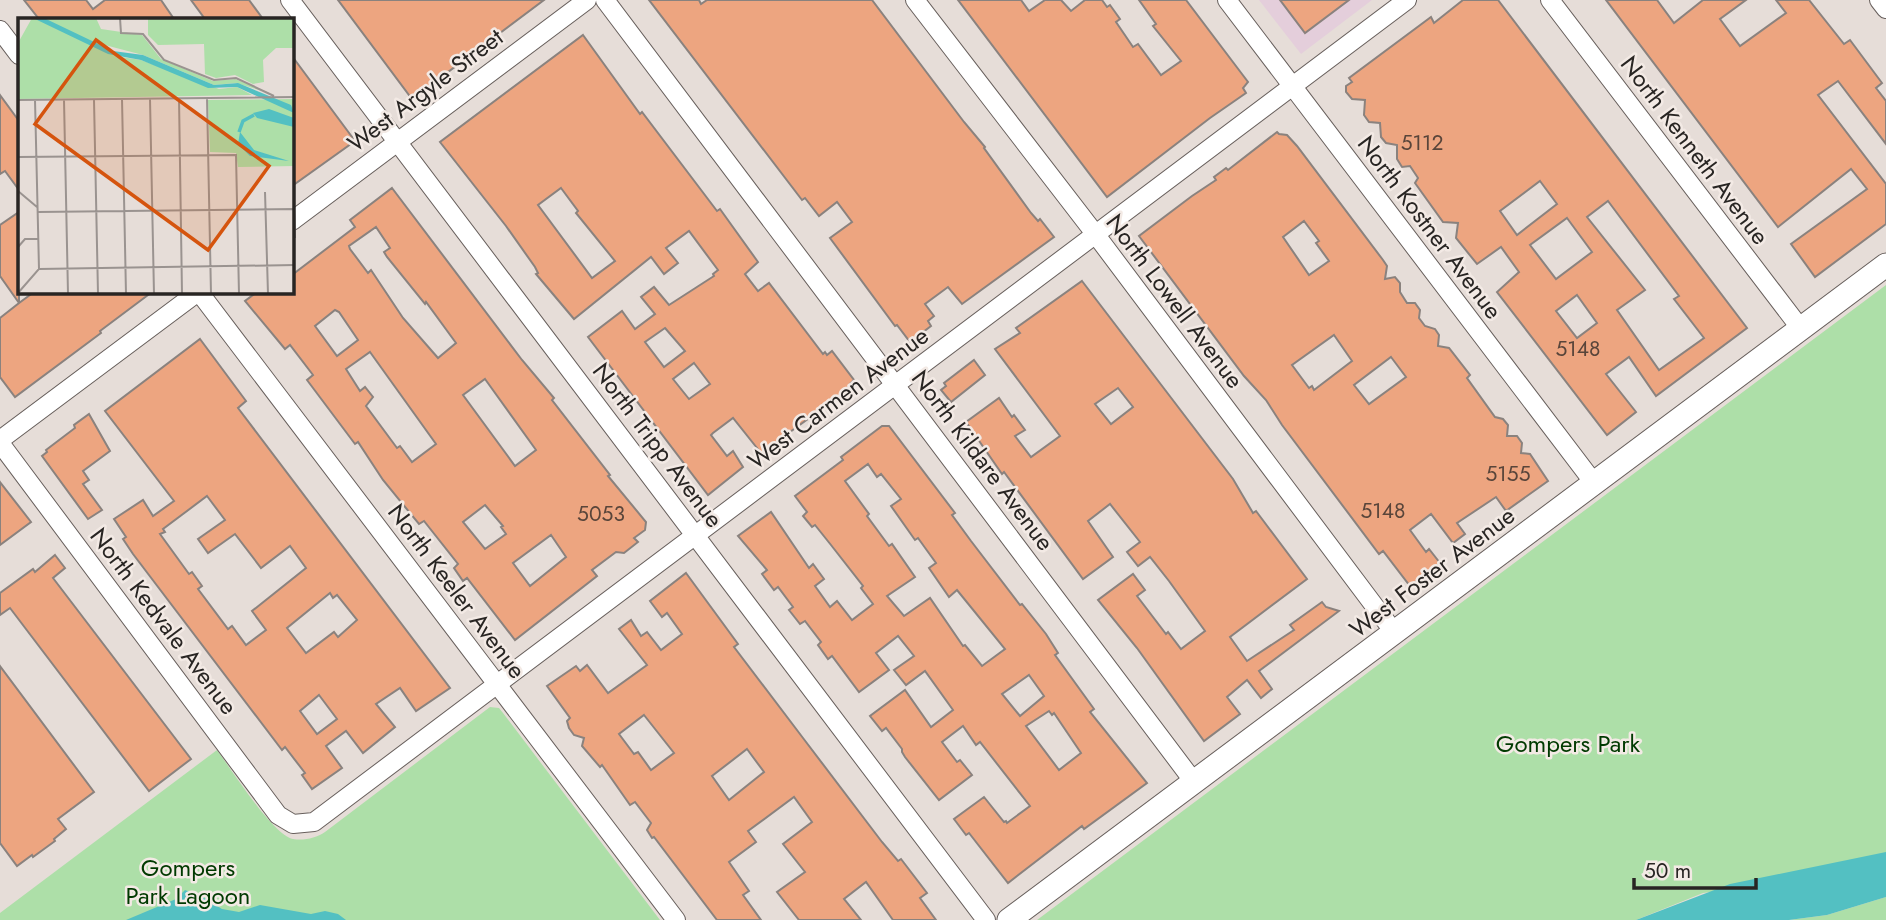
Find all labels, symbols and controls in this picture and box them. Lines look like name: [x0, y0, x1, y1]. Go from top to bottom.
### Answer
inset map: [18, 18, 294, 294]
street label: West Argyle Street: [340, 20, 510, 160]
street label: North Kenneth Avenue: [1612, 48, 1778, 252]
street label: North Kostner Avenue: [1349, 128, 1511, 326]
house number: 5112: [1401, 128, 1443, 158]
street label: North Lowell Avenue: [1098, 206, 1252, 396]
street label: West Carmen Avenue: [740, 318, 936, 478]
house number: 5148: [1555, 334, 1601, 364]
street label: North Tripp Avenue: [584, 355, 732, 535]
street label: North Kildare Avenue: [903, 362, 1063, 558]
house number: 5155: [1486, 459, 1530, 489]
street label: North Keeler Avenue: [379, 496, 535, 686]
house number: 5148: [1360, 496, 1406, 526]
street label: West Foster Avenue: [1342, 498, 1522, 646]
house number: 5053: [577, 499, 625, 529]
street label: North Kedvale Avenue: [82, 520, 246, 722]
park label: Gompers Park: [1496, 726, 1641, 761]
scale bar: [1634, 846, 1756, 890]
park label: Gompers Park Lagoon: [126, 850, 250, 913]
text: 50 m: [1644, 856, 1691, 886]

